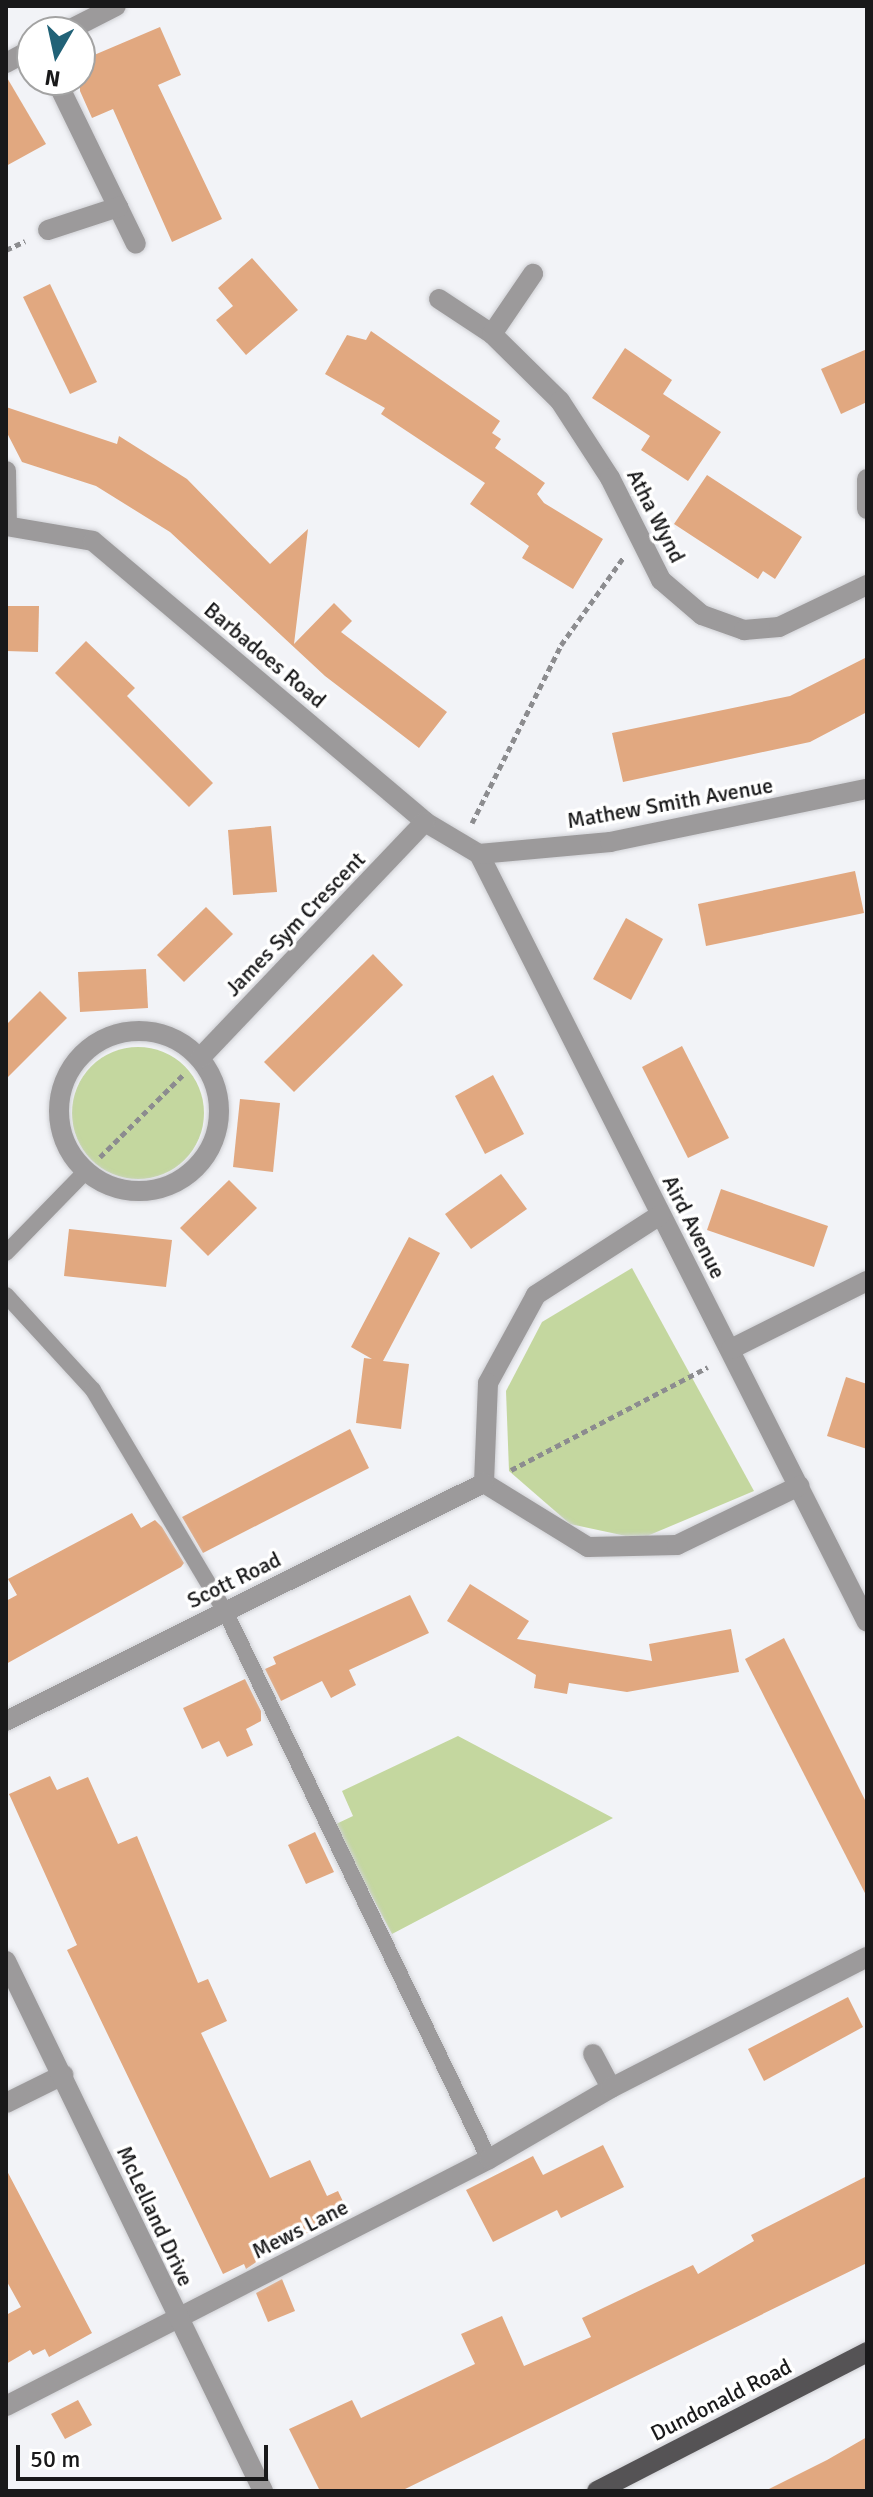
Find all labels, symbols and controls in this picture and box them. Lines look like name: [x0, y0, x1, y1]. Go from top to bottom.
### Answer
north arrow: [16, 16, 96, 96]
text: N: [43, 64, 62, 93]
street label: Atha Wynd: [621, 465, 691, 567]
street label: Barbadoes Road: [199, 596, 331, 714]
street label: Mathew Smith Avenue: [565, 772, 775, 834]
street label: James Sym Crescent: [219, 846, 371, 1002]
street label: Aird Avenue: [657, 1171, 731, 1283]
street label: Scott Road: [183, 1546, 285, 1614]
street label: McLelland Drive: [111, 2142, 199, 2290]
street label: Mews Lane: [248, 2194, 352, 2264]
street label: Dundonald Road: [646, 2353, 796, 2447]
scale bar: [20, 2429, 272, 2479]
text: 50 m: [30, 2444, 80, 2474]

